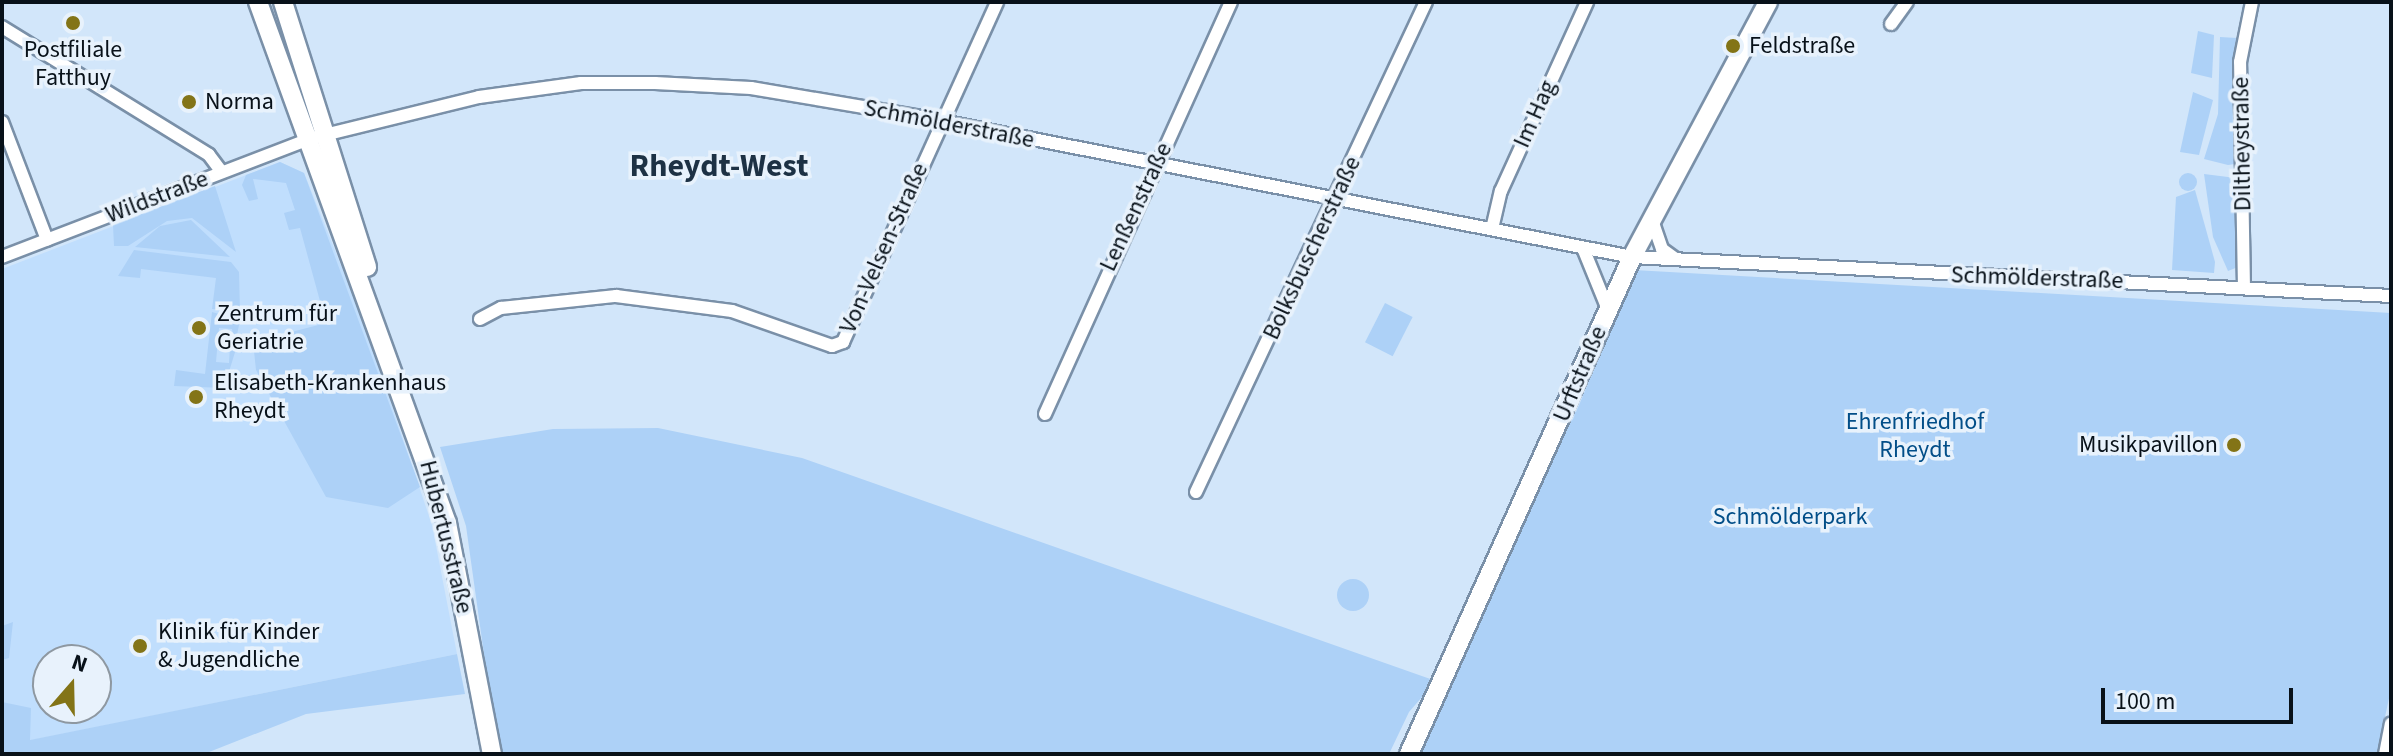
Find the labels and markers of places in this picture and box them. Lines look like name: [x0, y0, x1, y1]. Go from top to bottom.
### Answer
marker: Postfiliale Fatthuy: [64, 14, 82, 32]
place label: Feldstraße: [1749, 32, 1855, 60]
place label: Postfiliale Fatthuy: [24, 36, 122, 92]
marker: Feldstraße: [1724, 37, 1742, 55]
place label: Norma: [205, 88, 274, 116]
marker: Norma: [180, 93, 198, 111]
place label: Zentrum für Geriatrie: [217, 300, 337, 356]
marker: Zentrum für Geriatrie: [188, 317, 210, 339]
place label: Elisabeth-Krankenhaus Rheydt: [214, 369, 446, 425]
marker: Elisabeth-Krankenhaus Rheydt: [185, 386, 207, 408]
place label: Musikpavillon: [2079, 431, 2218, 459]
marker: Musikpavillon: [2225, 436, 2243, 454]
place label: Klinik für Kinder & Jugendliche: [158, 618, 319, 674]
marker: Klinik für Kinder & Jugendliche: [129, 635, 151, 657]

